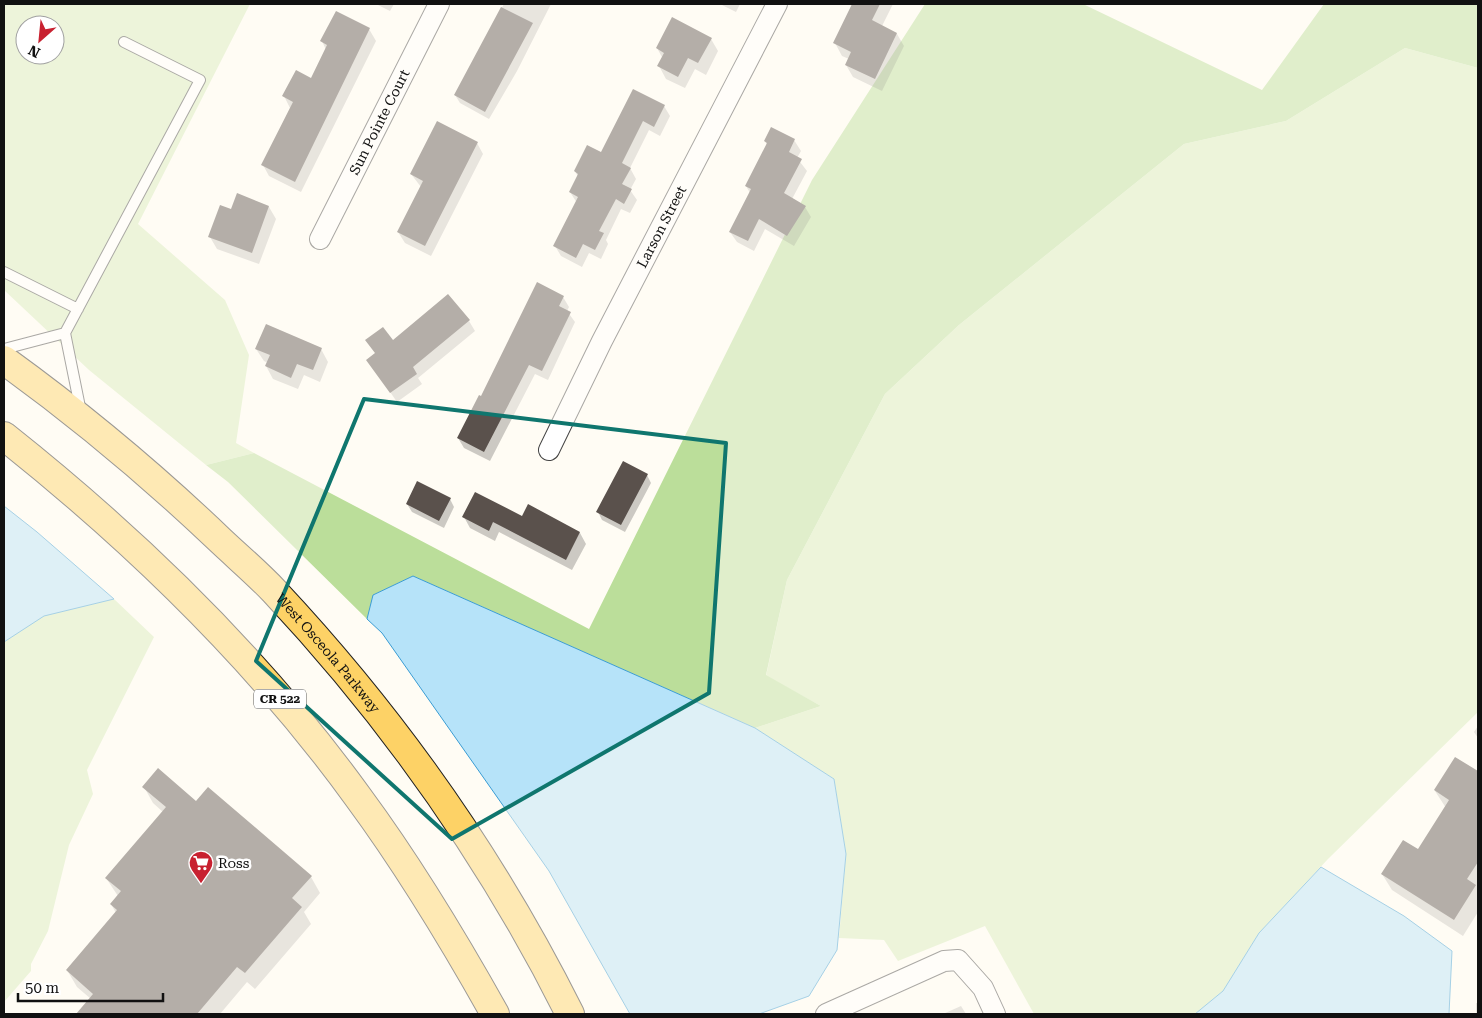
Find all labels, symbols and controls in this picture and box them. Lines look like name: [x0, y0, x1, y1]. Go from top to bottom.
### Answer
north arrow: [15, 15, 65, 65]
text: N: [25, 42, 43, 61]
street label: Sun Pointe Court: [346, 67, 412, 177]
street label: Larson Street: [633, 183, 689, 270]
street label: West Osceola Parkway: [273, 590, 384, 716]
road number: CR 522: [254, 690, 306, 709]
supermarket icon: Ross: [188, 850, 214, 884]
place label: Ross: [218, 855, 250, 871]
scale bar: [18, 970, 162, 1002]
text: 50 m: [25, 979, 60, 997]

